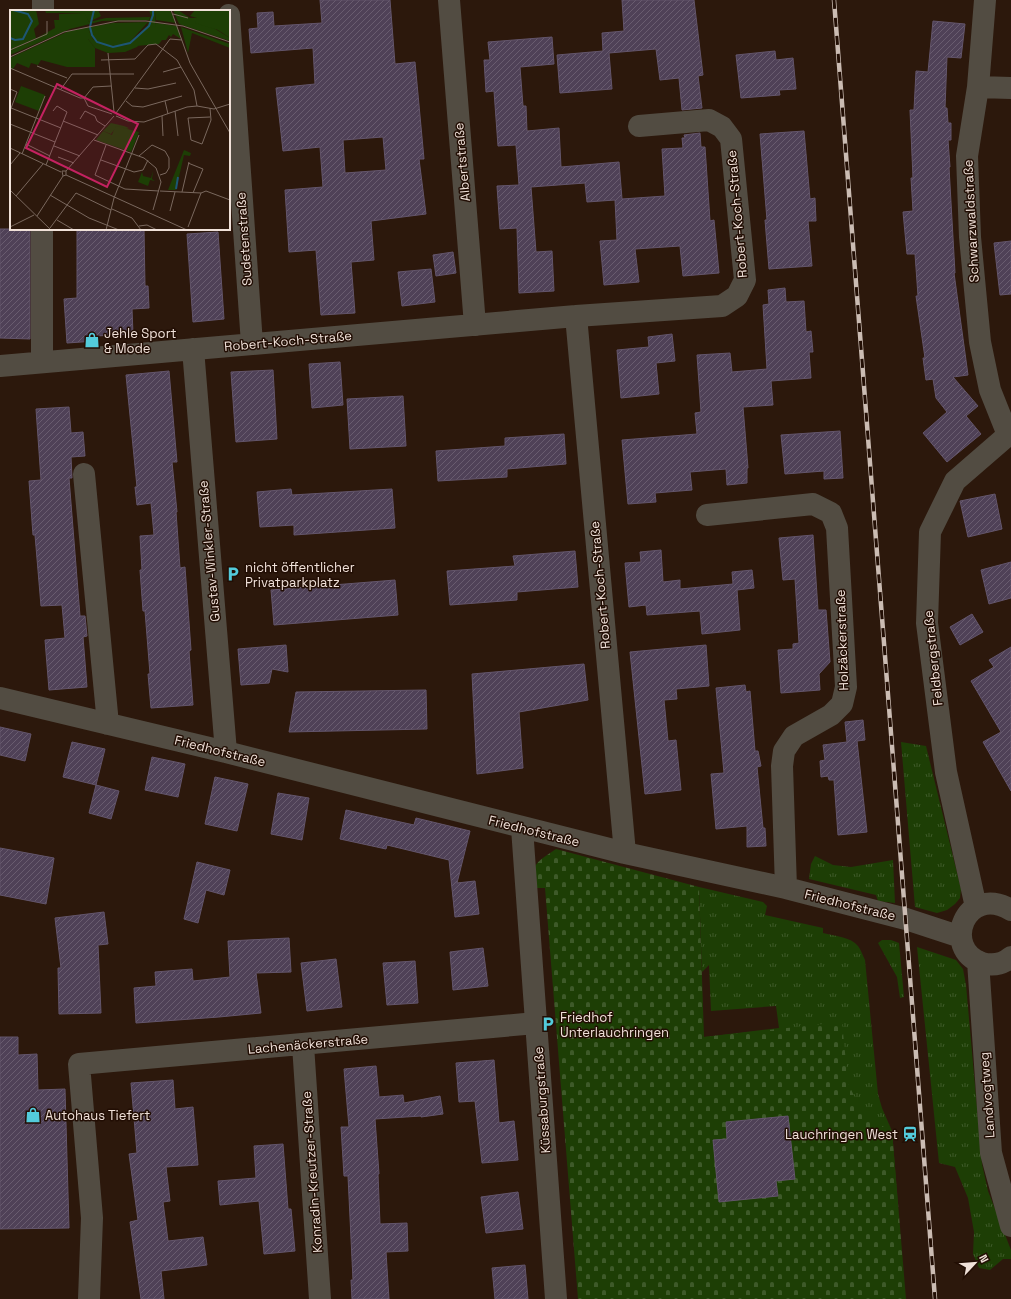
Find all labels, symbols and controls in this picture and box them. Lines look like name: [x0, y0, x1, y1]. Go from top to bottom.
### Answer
inset map: [10, 10, 230, 230]
street label: Albertstraße: [450, 122, 474, 202]
street label: Robert-Koch-Straße: [723, 149, 751, 279]
street label: Schwarzwaldstraße: [959, 159, 983, 283]
street label: Sudetenstraße: [232, 192, 256, 286]
place label: Jehle Sport & Mode: [104, 325, 177, 357]
street label: Robert-Koch-Straße: [223, 327, 353, 355]
shop icon: Jehle Sport & Mode: [83, 331, 101, 349]
street label: Gustav-Winkler-Straße: [194, 480, 224, 622]
street label: Robert-Koch-Straße: [586, 520, 614, 650]
place label: nicht öffentlicher Privatparkplatz: [245, 559, 355, 591]
parking icon: nicht öffentlicher Privatparkplatz: [224, 565, 242, 583]
street label: Holzäckerstraße: [832, 589, 852, 691]
street label: Feldbergstraße: [920, 609, 946, 707]
street label: Friedhofstraße: [173, 731, 267, 771]
street label: Friedhofstraße: [487, 811, 581, 851]
street label: Friedhofstraße: [803, 885, 897, 925]
place label: Friedhof Unterlauchringen: [560, 1009, 669, 1041]
parking icon: Friedhof Unterlauchringen: [539, 1015, 557, 1033]
street label: Lachenäckerstraße: [247, 1030, 369, 1058]
street label: Küssaburgstraße: [530, 1046, 554, 1154]
street label: Landvogtweg: [976, 1051, 998, 1139]
street label: Konradin-Kreutzer-Straße: [298, 1091, 326, 1253]
shop icon: Autohaus Tiefert: [24, 1106, 42, 1124]
place label: Autohaus Tiefert: [45, 1107, 150, 1124]
station icon: Lauchringen West: [901, 1125, 919, 1143]
place label: Lauchringen West: [785, 1126, 898, 1143]
north arrow: [955, 1243, 995, 1283]
text: N: [976, 1252, 992, 1265]

